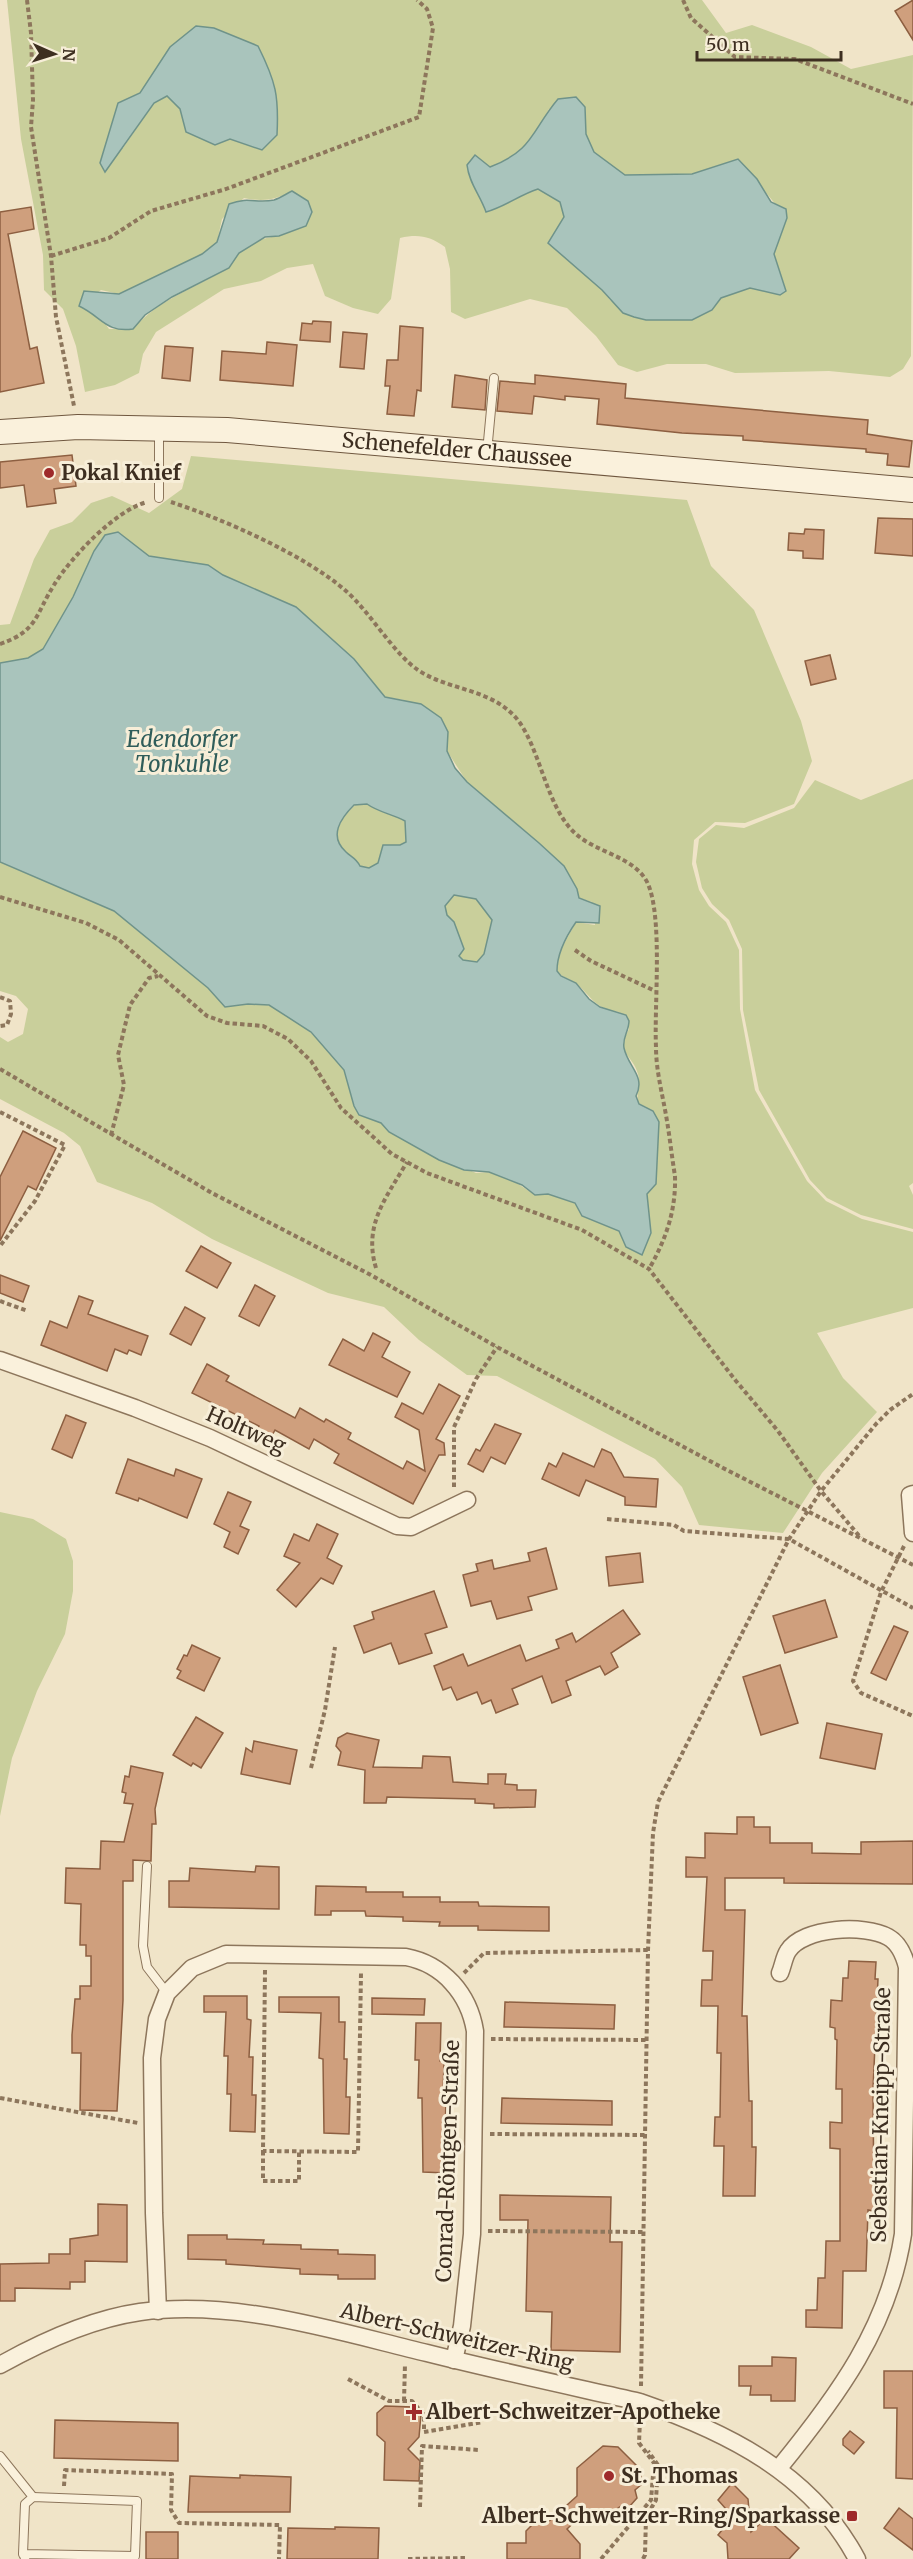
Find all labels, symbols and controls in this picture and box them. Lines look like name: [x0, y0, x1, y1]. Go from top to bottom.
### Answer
north arrow: [24, 24, 84, 84]
scale bar: [697, 24, 841, 62]
text: 50 m: [706, 33, 750, 56]
text: N: [59, 48, 79, 62]
street label: Schenefelder Chaussee: [341, 426, 573, 473]
place label: Pokal Knief: [61, 459, 182, 486]
marker: Pokal Knief: [42, 466, 56, 480]
water label: Edendorfer Tonkuhle: [127, 725, 238, 778]
street label: Holtweg: [202, 1400, 291, 1459]
street label: Sebastian-Kneipp-Straße: [865, 1987, 896, 2243]
street label: Conrad-Röntgen-Straße: [430, 2039, 465, 2283]
street label: Albert-Schweitzer-Ring: [337, 2296, 577, 2377]
place label: Albert-Schweitzer-Apotheke: [425, 2398, 720, 2425]
marker: Albert-Schweitzer-Apotheke: [407, 2405, 421, 2419]
place label: St. Thomas: [621, 2462, 738, 2489]
marker: St. Thomas: [602, 2469, 616, 2483]
place label: Albert-Schweitzer-Ring/Sparkasse: [481, 2502, 840, 2529]
marker: Albert-Schweitzer-Ring/Sparkasse: [845, 2509, 859, 2523]

